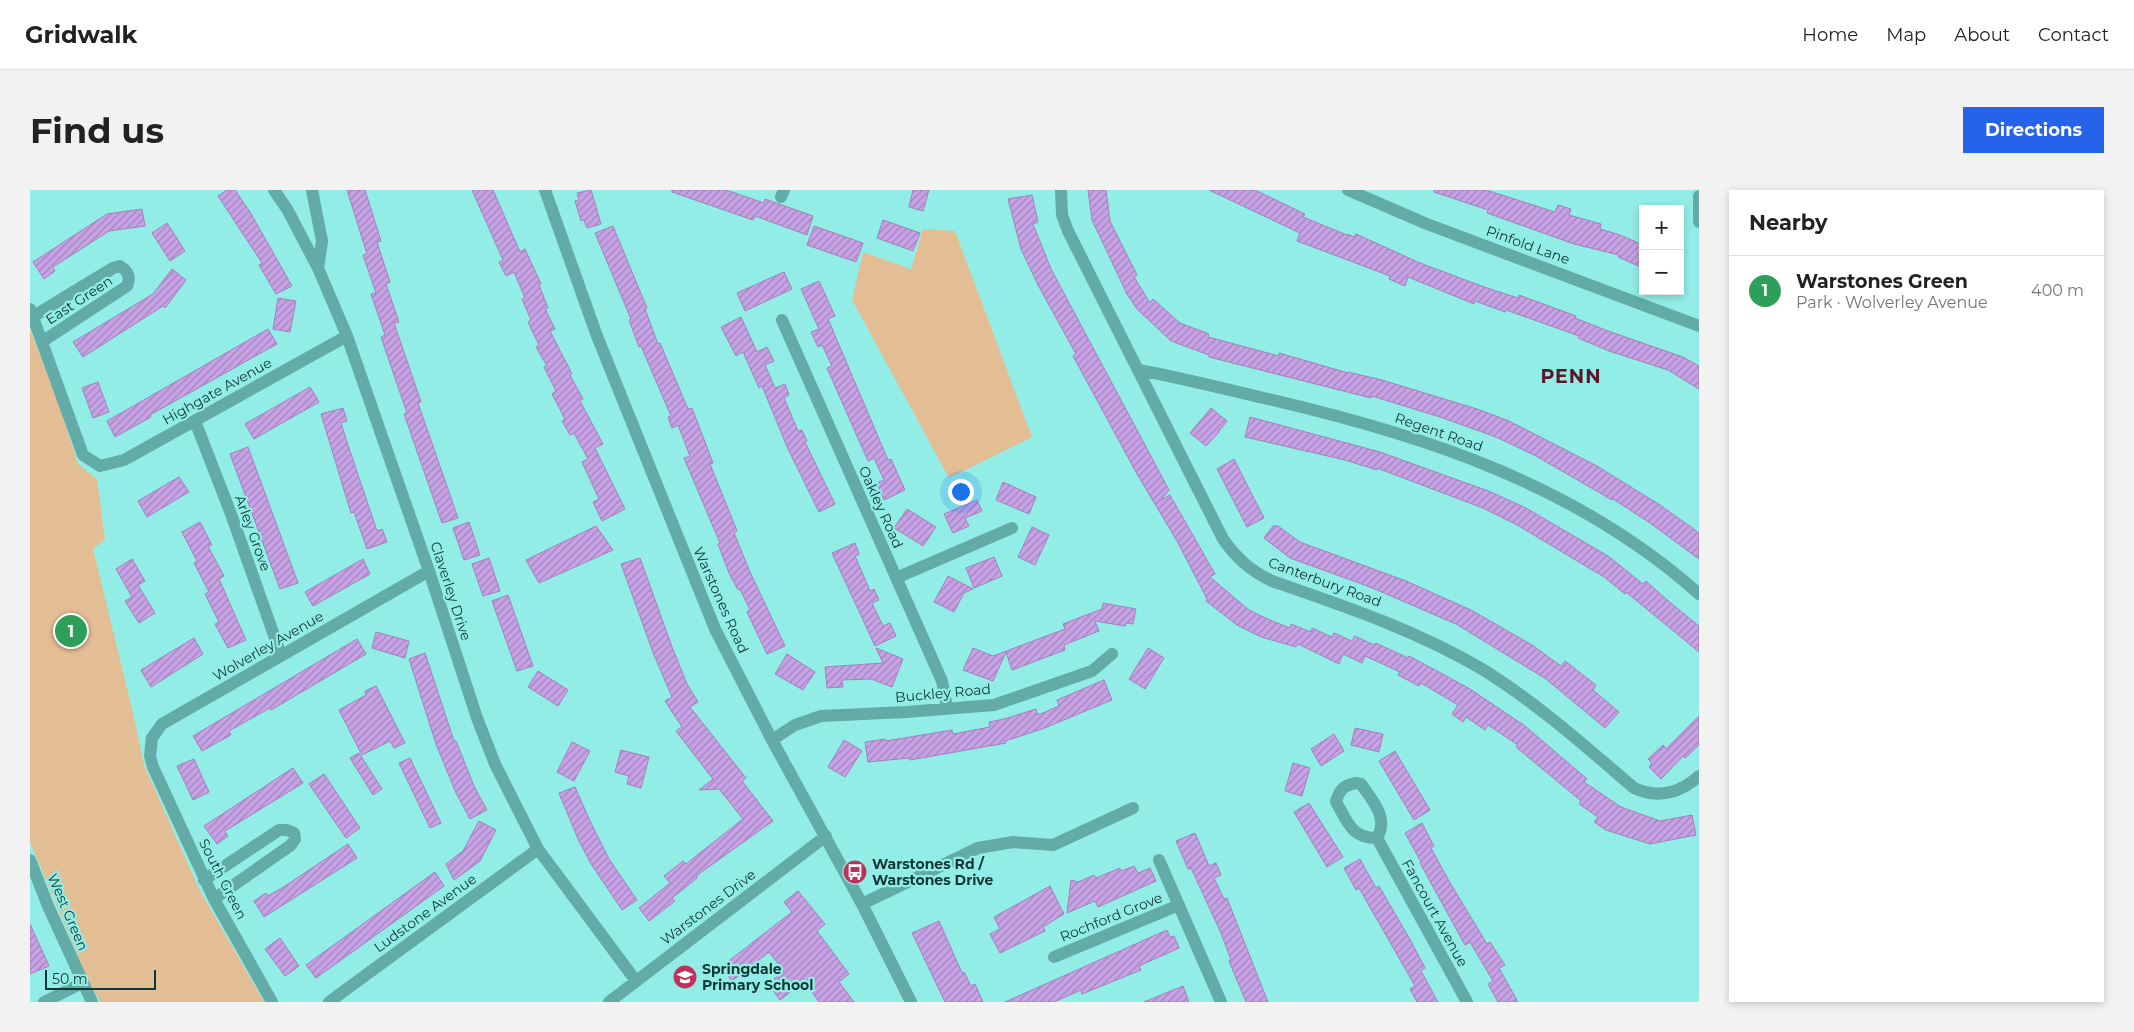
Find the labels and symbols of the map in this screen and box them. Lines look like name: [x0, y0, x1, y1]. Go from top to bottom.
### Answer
street label: Pinfold Lane: [1484, 221, 1572, 269]
street label: East Green: [42, 272, 116, 328]
street label: Highgate Avenue: [159, 353, 275, 429]
district label: PENN: [1540, 365, 1602, 388]
street label: Regent Road: [1393, 409, 1485, 455]
street label: Oakley Road: [855, 463, 907, 551]
your location: [948, 479, 974, 505]
street label: Arley Grove: [231, 493, 275, 573]
street label: Claverley Drive: [426, 539, 476, 643]
street label: Warstones Road: [689, 544, 753, 656]
street label: Canterbury Road: [1266, 553, 1384, 611]
street label: Wolverley Avenue: [209, 607, 327, 685]
pin: 1: [55, 612, 87, 650]
street label: Buckley Road: [894, 680, 992, 706]
street label: South Green: [195, 836, 251, 922]
place label: Warstones Rd / Warstones Drive: [872, 855, 994, 889]
street label: Fancourt Avenue: [1398, 856, 1472, 970]
bus stop icon: Warstones Rd / Warstones Drive: [842, 859, 868, 885]
street label: Warstones Drive: [657, 865, 759, 949]
street label: Ludstone Avenue: [370, 870, 480, 956]
street label: West Green: [44, 871, 92, 953]
street label: Rochford Grove: [1057, 888, 1165, 946]
place label: Springdale Primary School: [702, 960, 813, 994]
school or university icon: Springdale Primary School: [672, 964, 698, 990]
scale bar: [45, 967, 156, 990]

